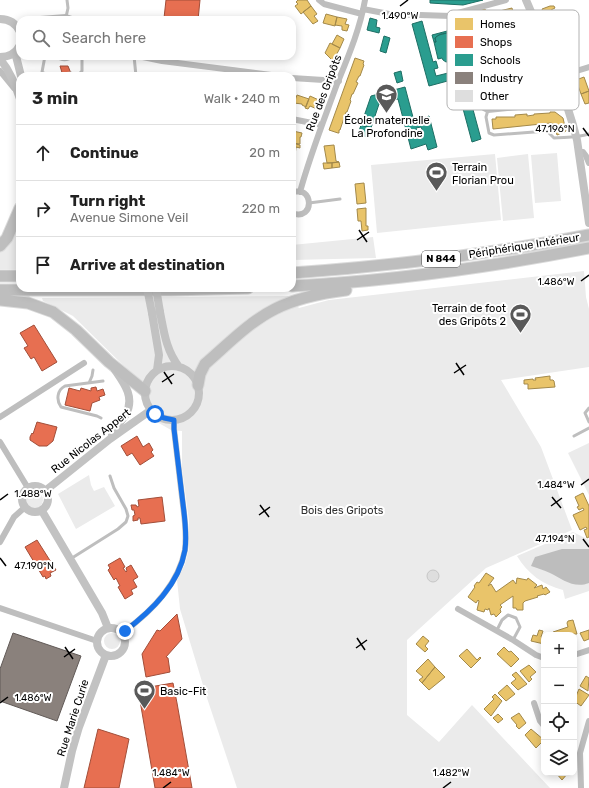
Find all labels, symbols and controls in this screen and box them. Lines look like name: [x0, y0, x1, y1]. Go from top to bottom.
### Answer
text: 1.490°W: [382, 10, 418, 22]
legend: [447, 10, 579, 110]
search box: [16, 16, 296, 60]
text: Homes: [480, 18, 516, 31]
icon: search: [30, 27, 52, 49]
text: Search here: [62, 29, 146, 47]
text: Shops: [480, 36, 512, 49]
street label: Rue des Gripôts: [303, 53, 345, 133]
text: Schools: [480, 54, 521, 67]
text: Industry: [480, 72, 523, 85]
school or university icon: École maternelle La Profondine: [374, 81, 400, 114]
text: 3 min: [32, 88, 78, 108]
text: Other: [480, 90, 510, 103]
text: Walk · 240 m: [204, 91, 280, 106]
place label: École maternelle La Profondine: [344, 114, 430, 140]
text: 47.196°N: [535, 123, 575, 135]
icon: ahead: [32, 142, 54, 164]
text: Continue: [70, 144, 139, 162]
text: 20 m: [249, 145, 280, 160]
sports icon: Terrain Florian Prou: [423, 160, 449, 193]
place label: Terrain Florian Prou: [452, 161, 514, 187]
text: Turn right: [70, 192, 145, 210]
icon: right: [32, 198, 54, 220]
text: 220 m: [242, 201, 280, 216]
text: Avenue Simone Veil: [70, 210, 188, 225]
street label: Périphérique Intérieur: [468, 231, 581, 261]
road number: N 844: [422, 251, 460, 267]
icon: arrive: [32, 254, 54, 276]
text: Arrive at destination: [70, 256, 225, 274]
text: 1.486°W: [537, 276, 575, 288]
sports icon: Terrain de foot des Gripôts 2: [508, 301, 534, 334]
place label: Terrain de foot des Gripôts 2: [432, 302, 507, 328]
route start: [146, 405, 164, 423]
street label: Rue Nicolas Appert: [49, 406, 134, 476]
text: 1.484°W: [537, 479, 575, 491]
text: 1.488°W: [14, 488, 52, 500]
park label: Bois des Gripots: [301, 504, 384, 517]
text: 47.194°N: [535, 533, 575, 545]
text: 47.190°N: [14, 560, 54, 572]
route end: [116, 622, 134, 640]
map controls: [541, 632, 577, 776]
button: +: [541, 632, 577, 668]
button: −: [541, 668, 577, 704]
street label: Rue Marie Curie: [54, 678, 92, 758]
sports icon: Basic-Fit: [132, 678, 158, 711]
place label: Basic-Fit: [160, 685, 207, 698]
text: 1.486°W: [14, 692, 52, 704]
button: locate: [541, 704, 577, 740]
button: layers: [541, 740, 577, 776]
text: 1.484°W: [152, 767, 190, 779]
text: 1.482°W: [433, 767, 469, 779]

